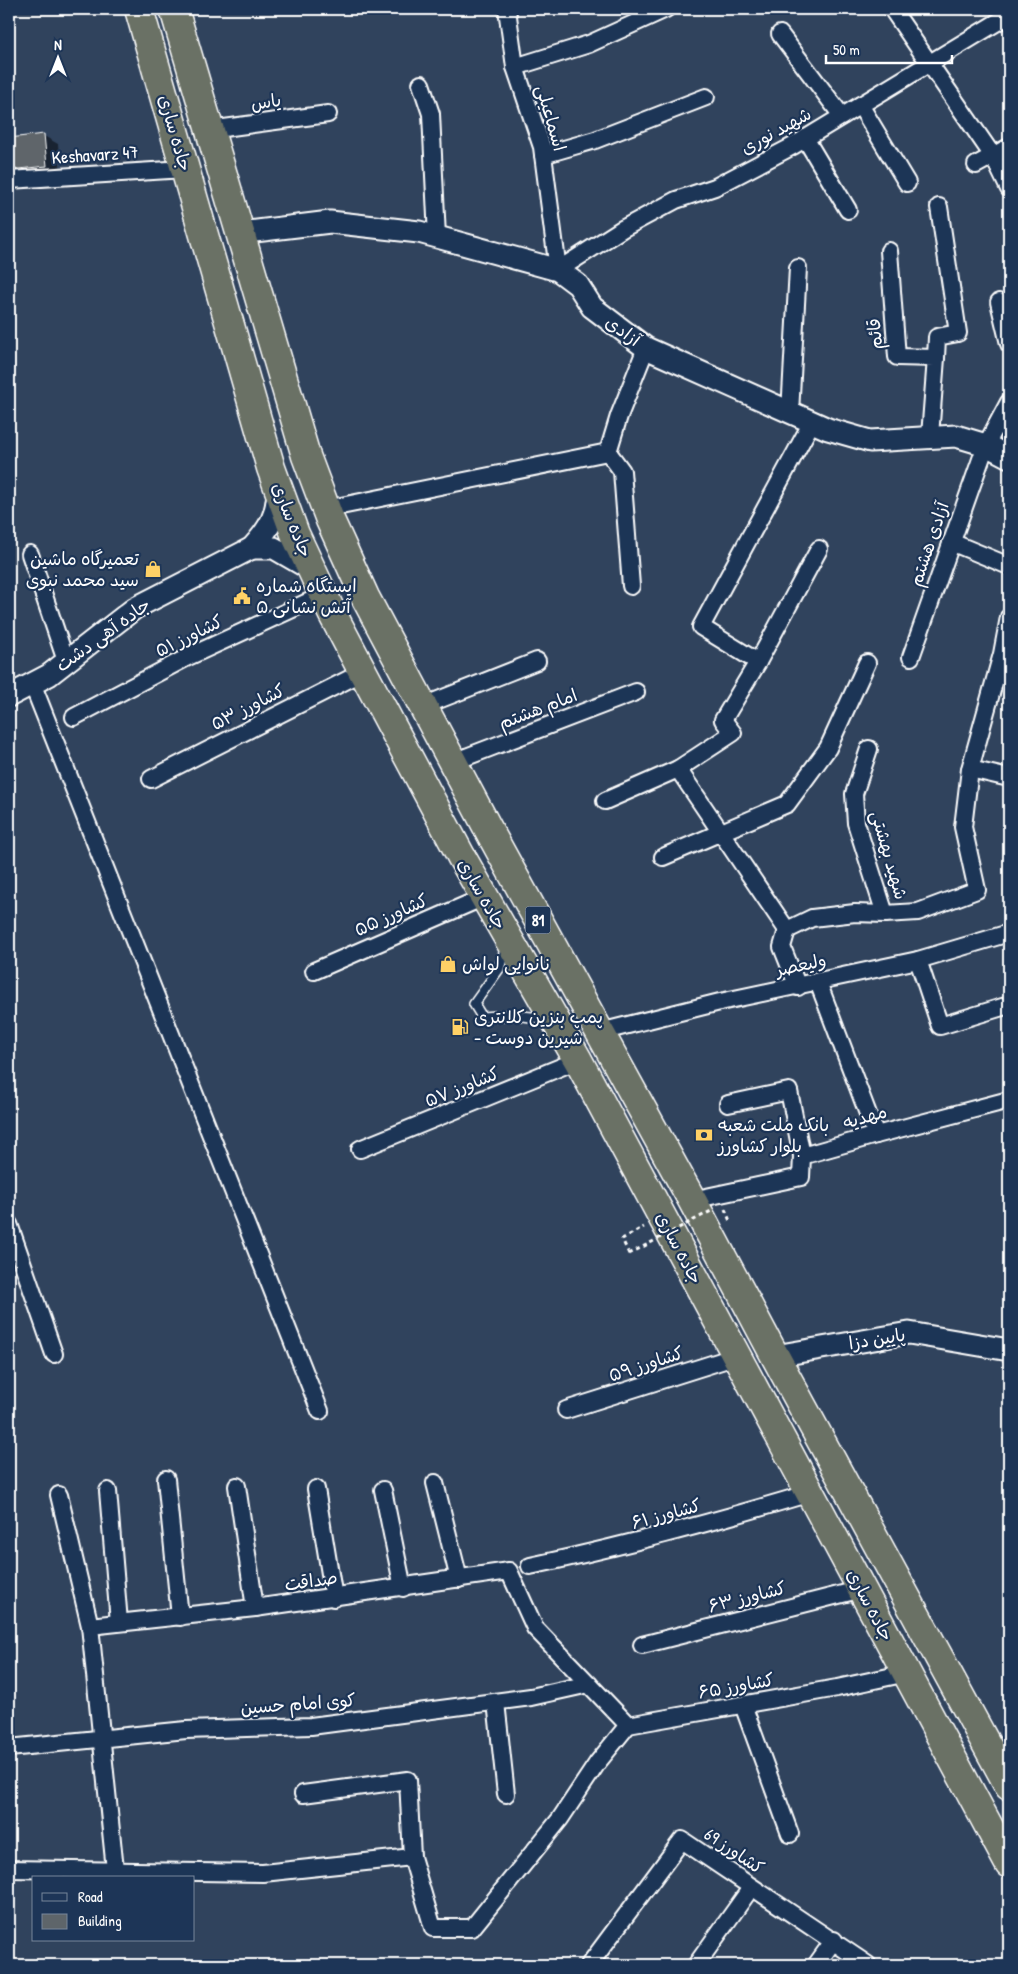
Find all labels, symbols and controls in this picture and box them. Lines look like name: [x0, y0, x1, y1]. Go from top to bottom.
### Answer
north arrow: [32, 32, 82, 82]
scale bar: [826, 32, 952, 64]
text: N: [54, 35, 62, 54]
text: 50 m: [833, 39, 860, 60]
street label: اسماعیلی: [530, 82, 573, 154]
street label: یاس: [249, 87, 283, 116]
street label: جاده ساری: [153, 92, 198, 174]
street label: شهید نوری: [736, 101, 816, 160]
street label: Keshavarz 47: [51, 139, 139, 170]
street label: آزادی: [601, 309, 647, 353]
street label: قائم: [861, 317, 890, 351]
street label: جاده ساری: [266, 479, 319, 561]
street label: آزادی هشتم: [902, 497, 957, 590]
place label: تعمیرگاه ماشین سید محمد نبوی: [26, 546, 140, 592]
shop icon: تعمیرگاه ماشین سید محمد نبوی: [143, 559, 163, 579]
place label: ایستگاه شماره ۵ آتش نشانی: [256, 573, 357, 619]
public building icon: ایستگاه شماره ۵ آتش نشانی: [232, 586, 252, 606]
street label: جاده آهی دشت: [50, 592, 155, 677]
street label: کشاورز ۵۱: [151, 608, 227, 663]
street label: کشاورز ۵۳: [206, 677, 289, 736]
street label: امام هشتم: [495, 682, 582, 737]
street label: شهید بهشتی: [865, 807, 914, 902]
street label: جاده ساری: [452, 854, 513, 934]
street label: کشاورز ۵۵: [350, 887, 432, 942]
road number: 81: [526, 906, 550, 934]
street label: ولیعصر: [772, 947, 828, 982]
place label: نانوایی لواش: [462, 951, 551, 976]
shop icon: نانوایی لواش: [438, 954, 458, 974]
place label: پمپ بنزین کلانتری - شیرین دوست: [474, 1004, 603, 1050]
fuel station icon: پمپ بنزین کلانتری - شیرین دوست: [450, 1017, 470, 1037]
street label: کشاورز ۵۷: [421, 1060, 503, 1113]
street label: مهدیه: [840, 1098, 890, 1135]
place label: بانک ملت شعبه بلوار کشاورز: [716, 1112, 829, 1158]
bank icon: بانک ملت شعبه بلوار کشاورز: [694, 1125, 714, 1145]
street label: جاده ساری: [650, 1207, 709, 1288]
street label: پایین دزا: [847, 1322, 907, 1355]
street label: کشاورز ۵۹: [605, 1340, 687, 1387]
street label: کشاورز ۶۱: [628, 1492, 704, 1535]
street label: صداقت: [283, 1564, 339, 1597]
street label: جاده ساری: [841, 1564, 900, 1645]
street label: کشاورز ۶۳: [705, 1575, 789, 1618]
street label: کشاورز ۶۵: [696, 1666, 776, 1705]
street label: کوی امام حسین: [240, 1687, 357, 1722]
street label: کشاورز 69: [699, 1821, 769, 1880]
legend: [32, 1876, 195, 1942]
text: Road: [78, 1886, 103, 1907]
text: Building: [78, 1910, 122, 1931]

